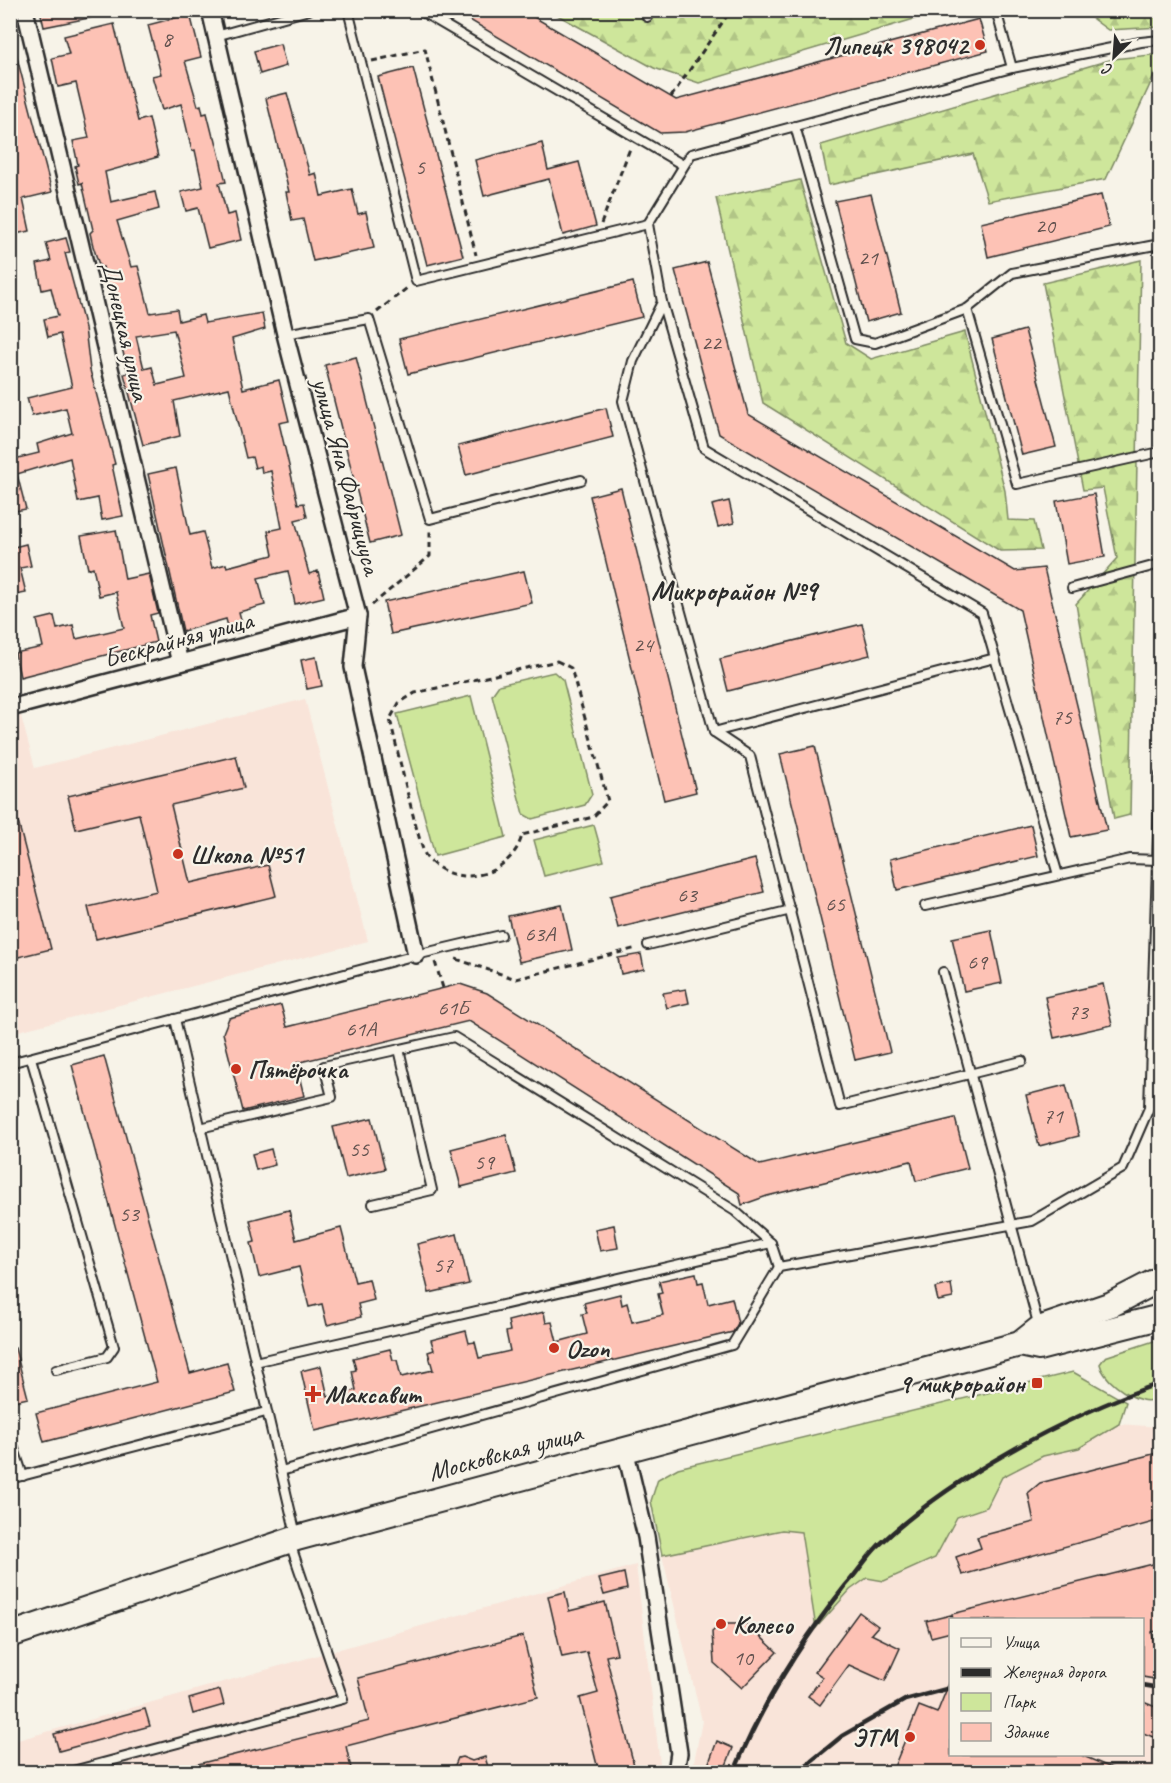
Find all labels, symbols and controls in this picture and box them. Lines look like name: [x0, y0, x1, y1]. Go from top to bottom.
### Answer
house number: 8: [162, 25, 174, 53]
north arrow: [1084, 27, 1144, 87]
place label: Липецк 398042: [823, 29, 970, 62]
marker: Липецк 398042: [973, 38, 987, 52]
text: С: [1098, 58, 1116, 80]
house number: 5: [415, 153, 426, 181]
house number: 20: [1035, 212, 1057, 240]
house number: 21: [858, 244, 879, 272]
street label: Донецкая улица: [94, 258, 158, 405]
house number: 22: [701, 329, 723, 357]
street label: улица Яна Фабрициуса: [304, 372, 389, 580]
district label: Микрорайон №9: [651, 573, 820, 608]
street label: Бескрайняя улица: [100, 603, 258, 675]
house number: 24: [633, 631, 655, 659]
house number: 75: [1052, 703, 1073, 731]
place label: Школа №51: [190, 838, 306, 871]
marker: Школа №51: [171, 847, 185, 861]
house number: 63: [677, 881, 699, 909]
house number: 65: [825, 890, 846, 918]
house number: 63А: [525, 920, 556, 948]
house number: 69: [967, 948, 989, 976]
house number: 61Б: [438, 994, 472, 1022]
house number: 73: [1068, 998, 1090, 1026]
house number: 61А: [346, 1015, 377, 1043]
place label: Пятёрочка: [248, 1053, 349, 1086]
marker: Пятёрочка: [229, 1062, 243, 1076]
house number: 71: [1043, 1102, 1064, 1130]
house number: 55: [349, 1135, 370, 1163]
house number: 59: [474, 1148, 496, 1176]
house number: 53: [119, 1200, 141, 1228]
house number: 57: [433, 1251, 454, 1279]
place label: Ozon: [566, 1332, 611, 1365]
marker: Ozon: [547, 1341, 561, 1355]
place label: 9 микрорайон: [899, 1367, 1026, 1400]
marker: 9 микрорайон: [1030, 1376, 1044, 1390]
place label: Максавит: [325, 1378, 423, 1411]
marker: Максавит: [306, 1387, 320, 1401]
street label: Московская улица: [425, 1416, 587, 1489]
place label: Колесо: [733, 1608, 795, 1641]
marker: Колесо: [714, 1617, 728, 1631]
legend: [949, 1618, 1144, 1756]
text: Улица: [1003, 1631, 1040, 1653]
house number: 10: [733, 1644, 755, 1672]
text: Железная дорога: [1003, 1661, 1107, 1684]
text: Парк: [1003, 1691, 1037, 1713]
place label: ЭТМ: [852, 1721, 899, 1754]
text: Здание: [1003, 1721, 1049, 1743]
marker: ЭТМ: [903, 1730, 917, 1744]

